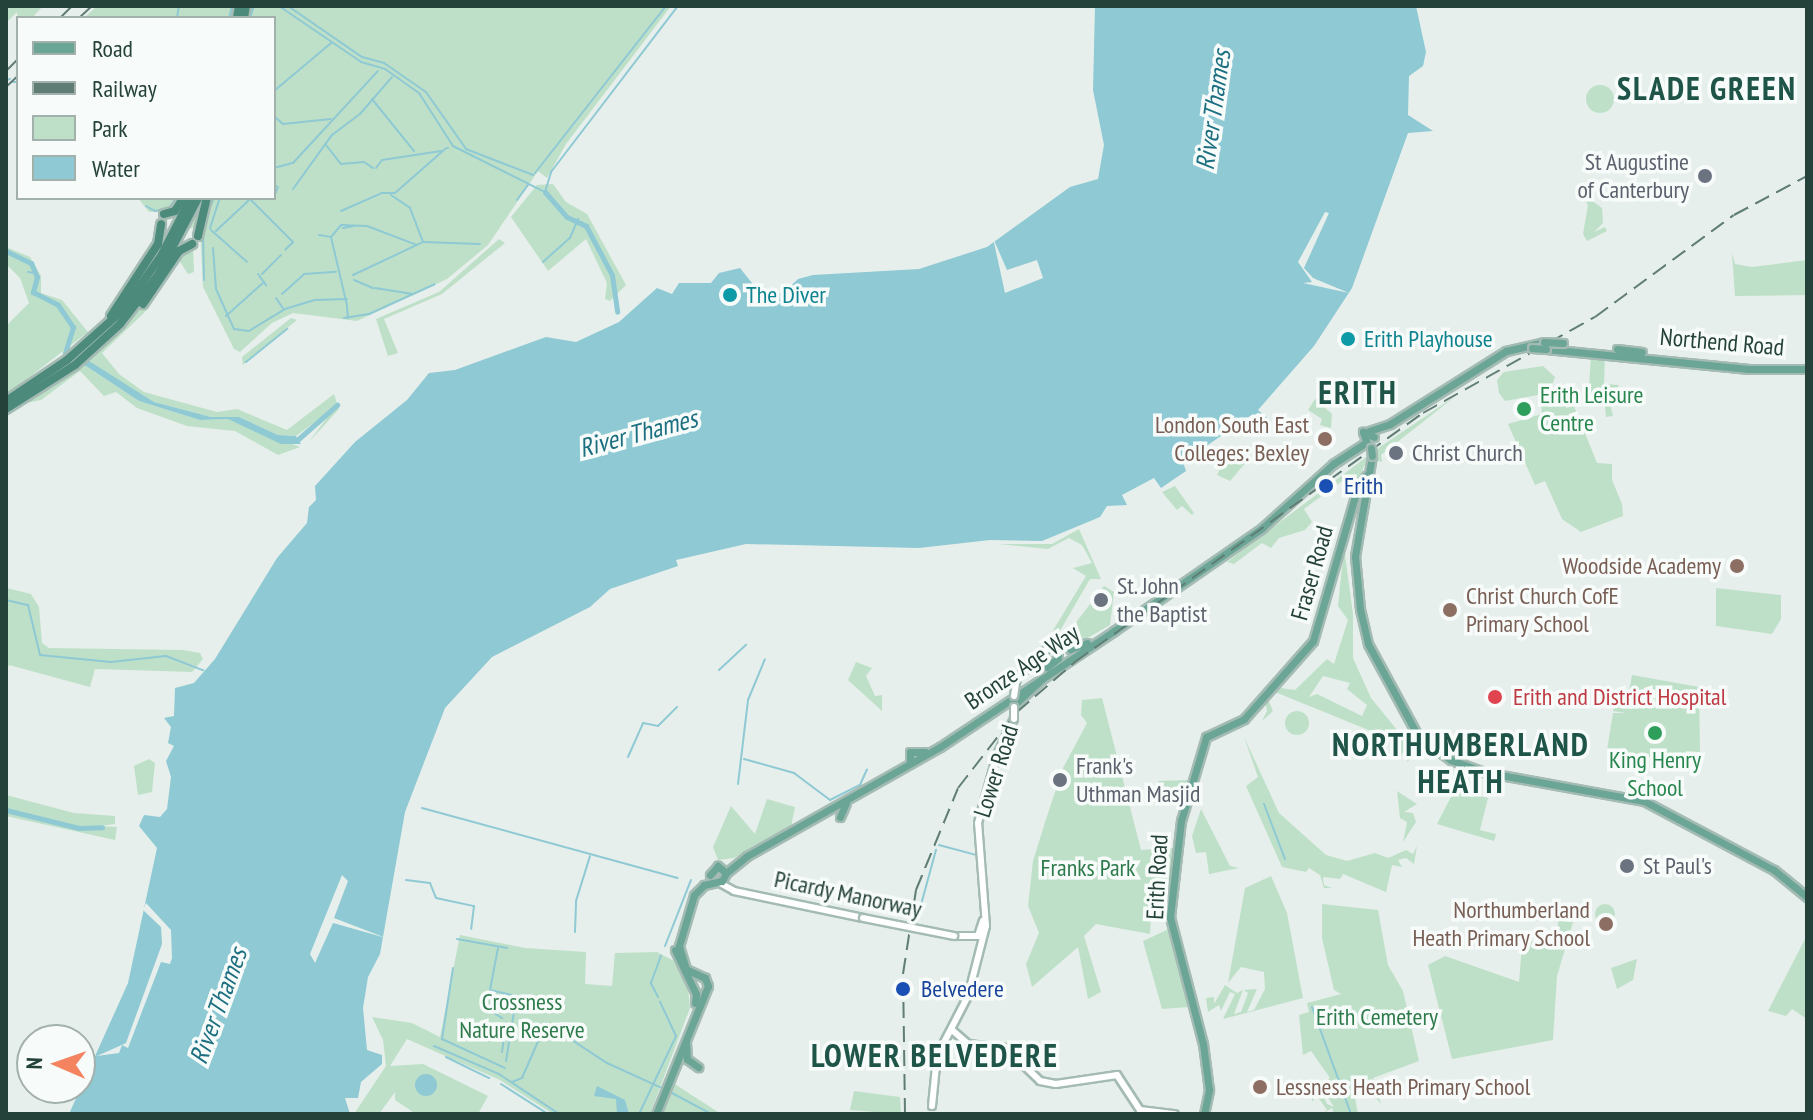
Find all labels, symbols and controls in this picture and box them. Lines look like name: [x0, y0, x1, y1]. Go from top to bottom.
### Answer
legend: [16, 16, 276, 200]
text: Road: [92, 33, 133, 64]
water label: River Thames: [1189, 48, 1237, 172]
district label: SLADE GREEN: [1617, 69, 1797, 107]
text: Railway: [92, 73, 157, 104]
text: Park: [92, 113, 128, 144]
place label: St Augustine of Canterbury: [1577, 148, 1689, 204]
text: Water: [92, 153, 140, 184]
marker: St Augustine of Canterbury: [1696, 167, 1714, 185]
place label: The Diver: [746, 281, 826, 309]
marker: The Diver: [721, 286, 739, 304]
street label: Northend Road: [1659, 322, 1785, 362]
place label: Erith Playhouse: [1364, 325, 1493, 353]
marker: Erith Playhouse: [1339, 330, 1357, 348]
district label: ERITH: [1318, 373, 1398, 411]
place label: Erith Leisure Centre: [1540, 381, 1643, 437]
marker: Erith Leisure Centre: [1515, 400, 1533, 418]
water label: River Thames: [575, 402, 701, 464]
place label: London South East Colleges: Bexley: [1155, 411, 1309, 467]
marker: London South East Colleges: Bexley: [1316, 430, 1334, 448]
place label: Christ Church: [1412, 439, 1523, 467]
marker: Christ Church: [1387, 444, 1405, 462]
place label: Erith: [1344, 472, 1383, 500]
marker: Erith: [1315, 475, 1337, 497]
street label: Fraser Road: [1285, 523, 1339, 623]
place label: Woodside Academy: [1562, 552, 1721, 580]
marker: Woodside Academy: [1728, 557, 1746, 575]
place label: St. John the Baptist: [1117, 572, 1207, 628]
place label: Christ Church CofE Primary School: [1466, 582, 1619, 638]
marker: St. John the Baptist: [1092, 591, 1110, 609]
marker: Christ Church CofE Primary School: [1441, 601, 1459, 619]
street label: Bronze Age Way: [959, 618, 1085, 716]
place label: Erith and District Hospital: [1513, 683, 1726, 711]
marker: Erith and District Hospital: [1484, 686, 1506, 708]
street label: Lower Road: [968, 721, 1024, 821]
marker: King Henry School: [1646, 724, 1664, 742]
district label: NORTHUMBERLAND HEATH: [1332, 726, 1590, 801]
place label: King Henry School: [1609, 746, 1701, 802]
place label: Frank's Uthman Masjid: [1076, 752, 1200, 808]
marker: Frank's Uthman Masjid: [1051, 771, 1069, 789]
street label: Erith Road: [1140, 834, 1174, 920]
place label: St Paul's: [1643, 852, 1712, 880]
park label: Franks Park: [1041, 854, 1135, 882]
marker: St Paul's: [1618, 857, 1636, 875]
street label: Picardy Manorway: [771, 864, 925, 924]
place label: Northumberland Heath Primary School: [1412, 896, 1590, 952]
marker: Northumberland Heath Primary School: [1597, 915, 1615, 933]
water label: River Thames: [183, 944, 253, 1068]
place label: Belvedere: [921, 975, 1004, 1003]
marker: Belvedere: [892, 978, 914, 1000]
park label: Crossness Nature Reserve: [459, 988, 585, 1044]
park label: Erith Cemetery: [1316, 1003, 1438, 1031]
north arrow: [16, 1024, 96, 1104]
district label: LOWER BELVEDERE: [811, 1036, 1059, 1074]
text: N: [20, 1057, 48, 1070]
place label: Lessness Heath Primary School: [1276, 1073, 1531, 1101]
marker: Lessness Heath Primary School: [1251, 1078, 1269, 1096]

